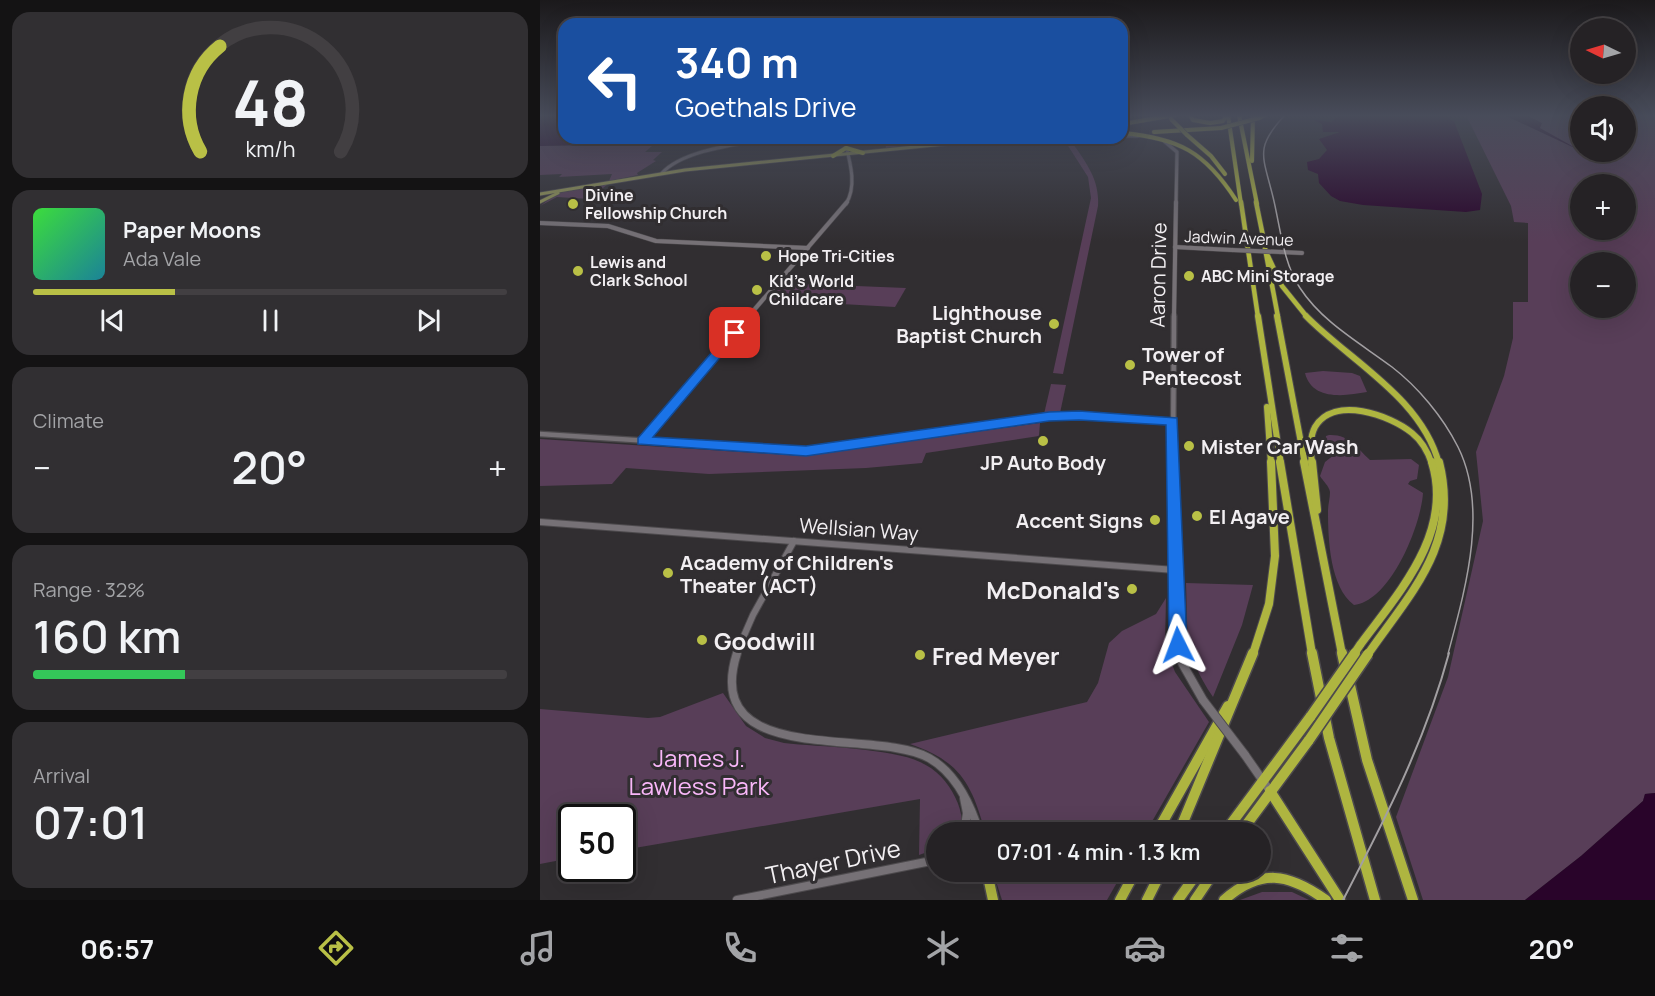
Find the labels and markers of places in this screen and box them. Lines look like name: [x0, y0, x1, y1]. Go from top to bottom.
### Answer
place label: Divine Fellowship Church: [585, 184, 727, 224]
marker: Divine Fellowship Church: [566, 197, 580, 211]
place label: Hope Tri-Cities: [778, 245, 895, 267]
marker: Hope Tri-Cities: [759, 249, 773, 263]
place label: Lewis and Clark School: [590, 251, 688, 291]
marker: Lewis and Clark School: [571, 264, 585, 278]
place label: ABC Mini Storage: [1201, 265, 1335, 287]
marker: ABC Mini Storage: [1182, 269, 1196, 283]
place label: Kid's World Childcare: [769, 270, 854, 310]
marker: Kid's World Childcare: [750, 283, 764, 297]
place label: Lighthouse Baptist Church: [896, 299, 1042, 349]
pin: [709, 307, 760, 358]
marker: Lighthouse Baptist Church: [1047, 317, 1061, 331]
place label: Tower of Pentecost: [1142, 341, 1242, 391]
marker: Tower of Pentecost: [1123, 358, 1137, 372]
place label: Mister Car Wash: [1201, 433, 1358, 460]
marker: JP Auto Body: [1036, 434, 1050, 448]
marker: Mister Car Wash: [1182, 439, 1196, 453]
place label: JP Auto Body: [980, 449, 1107, 476]
place label: El Agave: [1209, 503, 1290, 530]
place label: Accent Signs: [1016, 507, 1143, 534]
marker: El Agave: [1190, 509, 1204, 523]
marker: Accent Signs: [1148, 513, 1162, 527]
place label: Academy of Children's Theater (ACT): [680, 549, 894, 599]
marker: Academy of Children's Theater (ACT): [661, 566, 675, 580]
place label: McDonald's: [986, 573, 1120, 606]
marker: McDonald's: [1125, 582, 1139, 596]
place label: Goodwill: [714, 624, 816, 657]
marker: Goodwill: [695, 633, 709, 647]
place label: Fred Meyer: [932, 639, 1060, 672]
marker: Fred Meyer: [913, 648, 927, 662]

